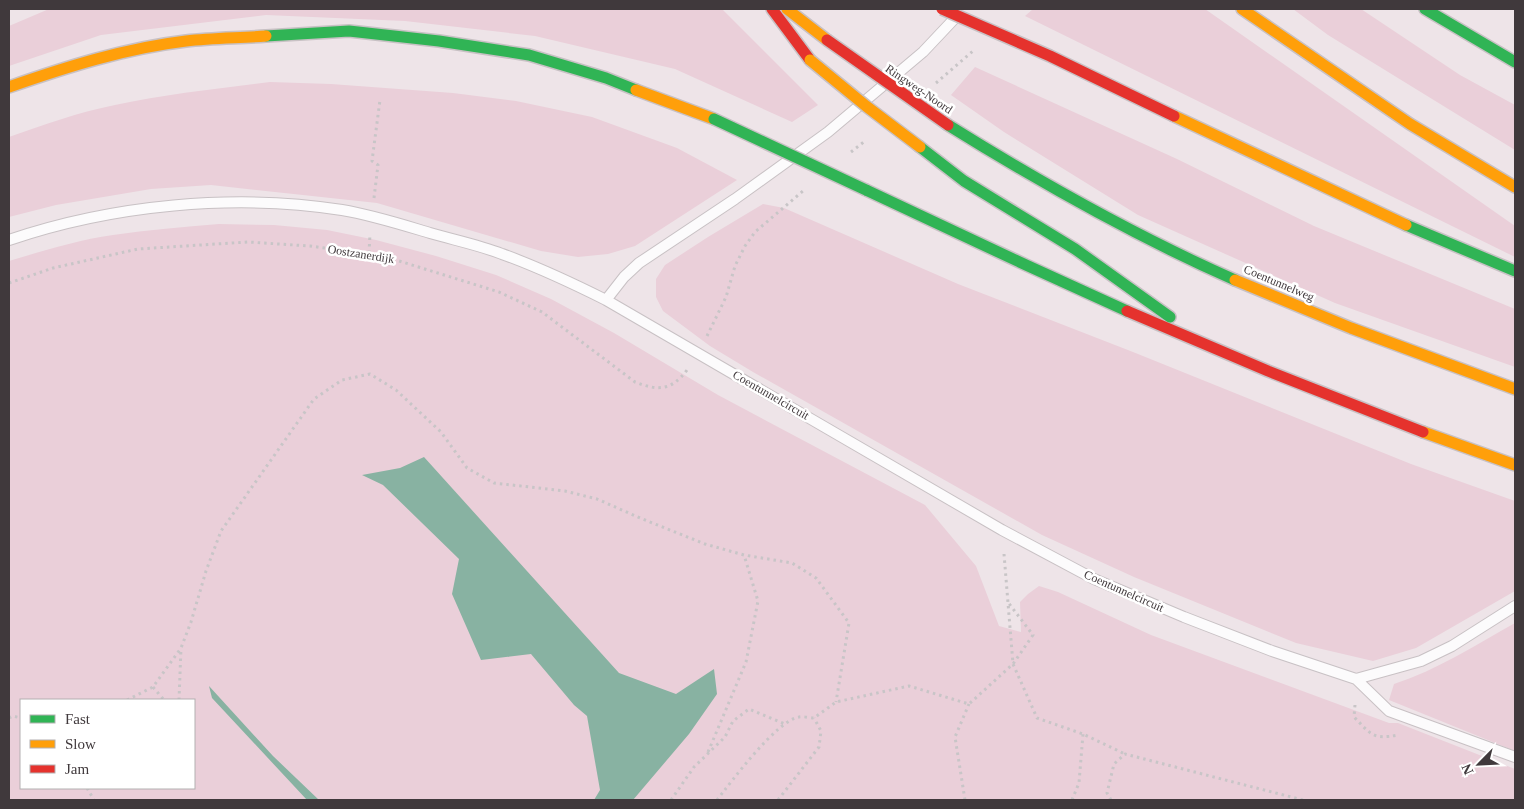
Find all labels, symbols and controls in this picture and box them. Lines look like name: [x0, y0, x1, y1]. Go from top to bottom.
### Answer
street label: Ringweg-Noord: [883, 61, 955, 117]
street label: Oostzanerdijk: [327, 242, 395, 266]
street label: Coentunnelweg: [1242, 262, 1316, 304]
street label: Coentunnelcircuit: [730, 367, 812, 423]
street label: Coentunnelcircuit: [1082, 567, 1167, 615]
legend: [20, 699, 195, 789]
text: Fast: [65, 711, 91, 727]
text: Slow: [65, 736, 96, 752]
north arrow: [1454, 739, 1504, 789]
text: Jam: [65, 761, 89, 777]
text: N: [1459, 761, 1476, 777]

